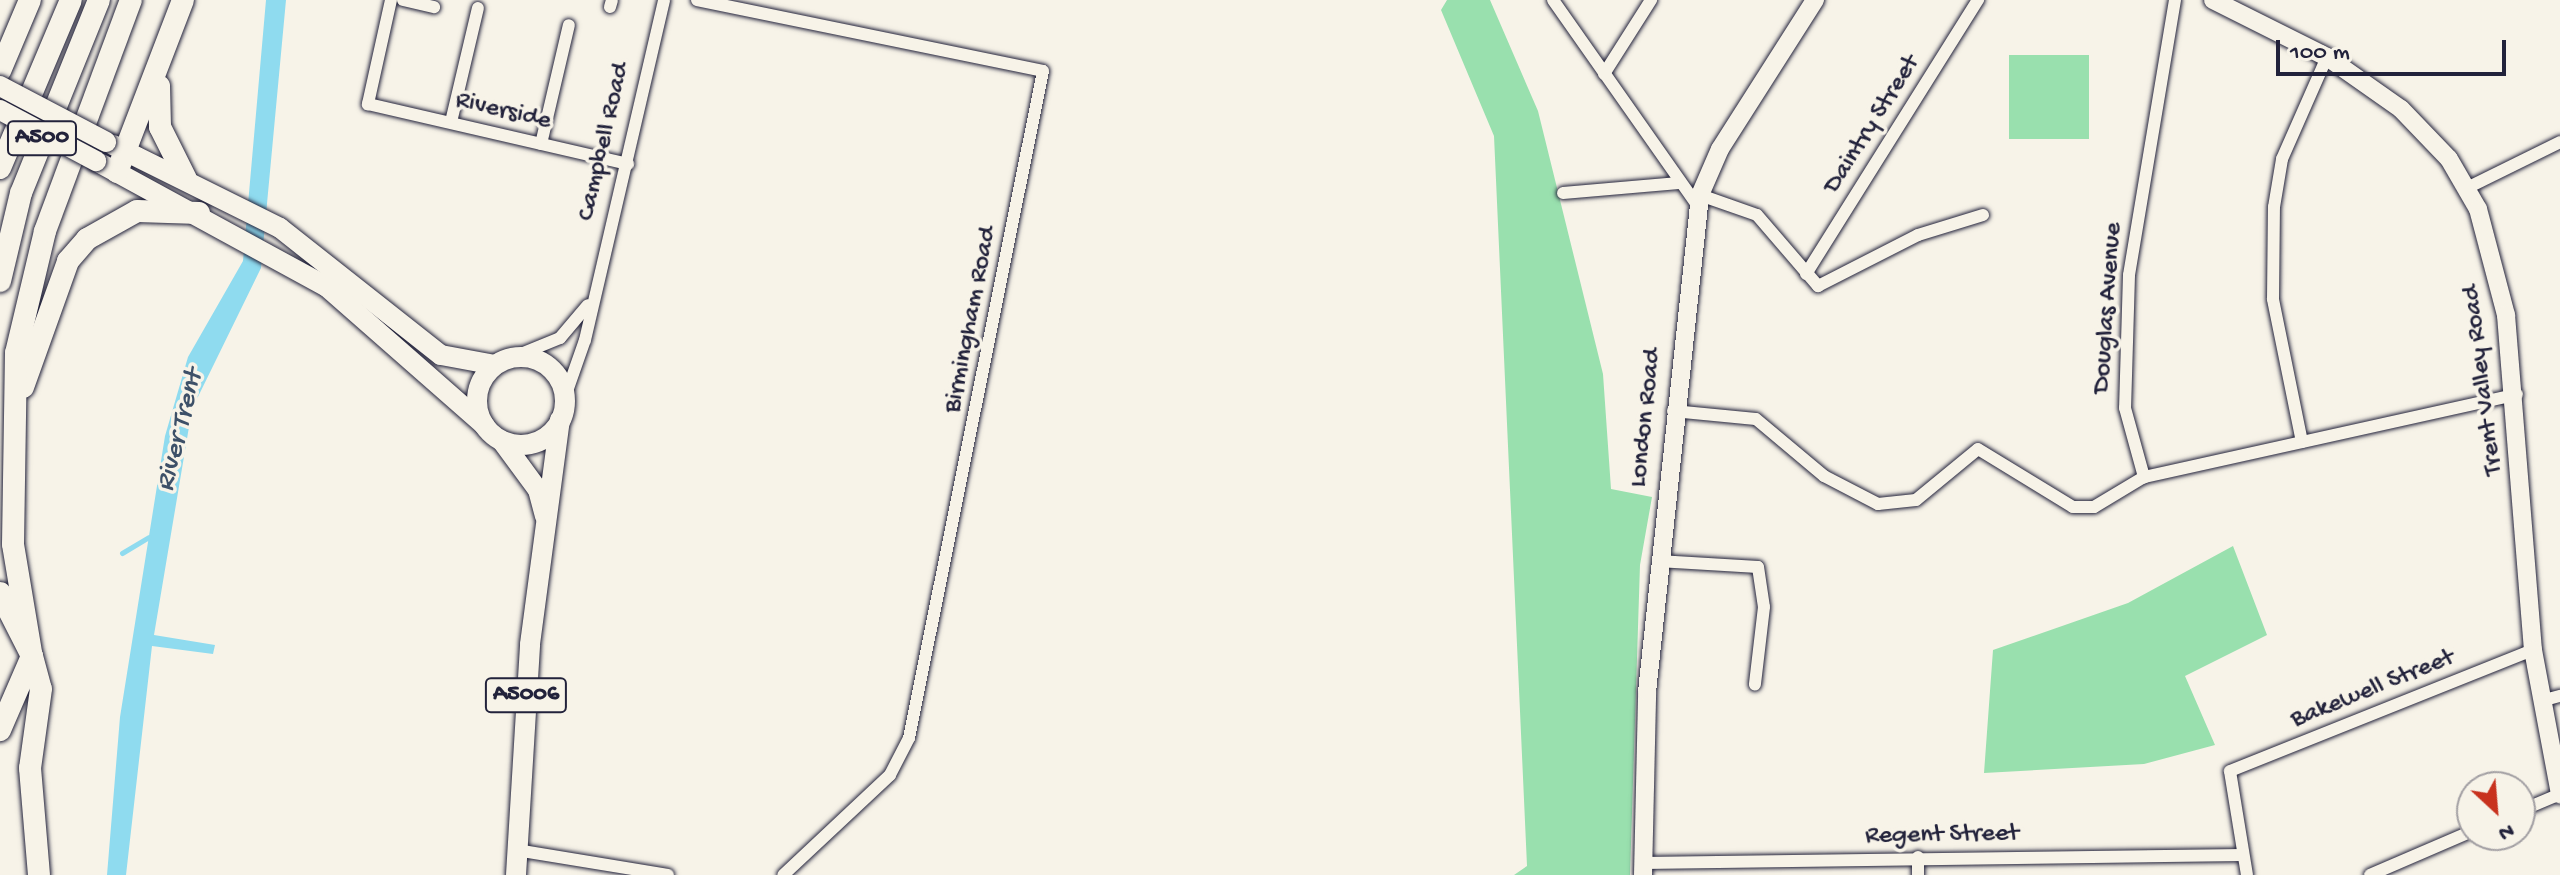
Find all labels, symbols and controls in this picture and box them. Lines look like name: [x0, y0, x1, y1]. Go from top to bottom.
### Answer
scale bar: [2280, 24, 2510, 74]
text: 100 m: [2290, 39, 2350, 68]
street label: Daintry Street: [1818, 50, 1928, 200]
street label: Campbell Road: [572, 60, 638, 224]
street label: Riverside: [452, 86, 554, 138]
road number: A500: [6, 118, 78, 158]
street label: Douglas Avenue: [2087, 221, 2131, 395]
street label: Birmingham Road: [939, 224, 1005, 416]
street label: Trent Valley Road: [2457, 283, 2511, 477]
street label: London Road: [1624, 347, 1670, 489]
water label: River Trent: [150, 367, 212, 495]
street label: Bakewell Street: [2287, 643, 2459, 737]
road number: A5006: [484, 675, 568, 715]
north arrow: [2456, 771, 2536, 851]
text: N: [2493, 816, 2518, 846]
street label: Regent Street: [1865, 819, 2019, 853]

